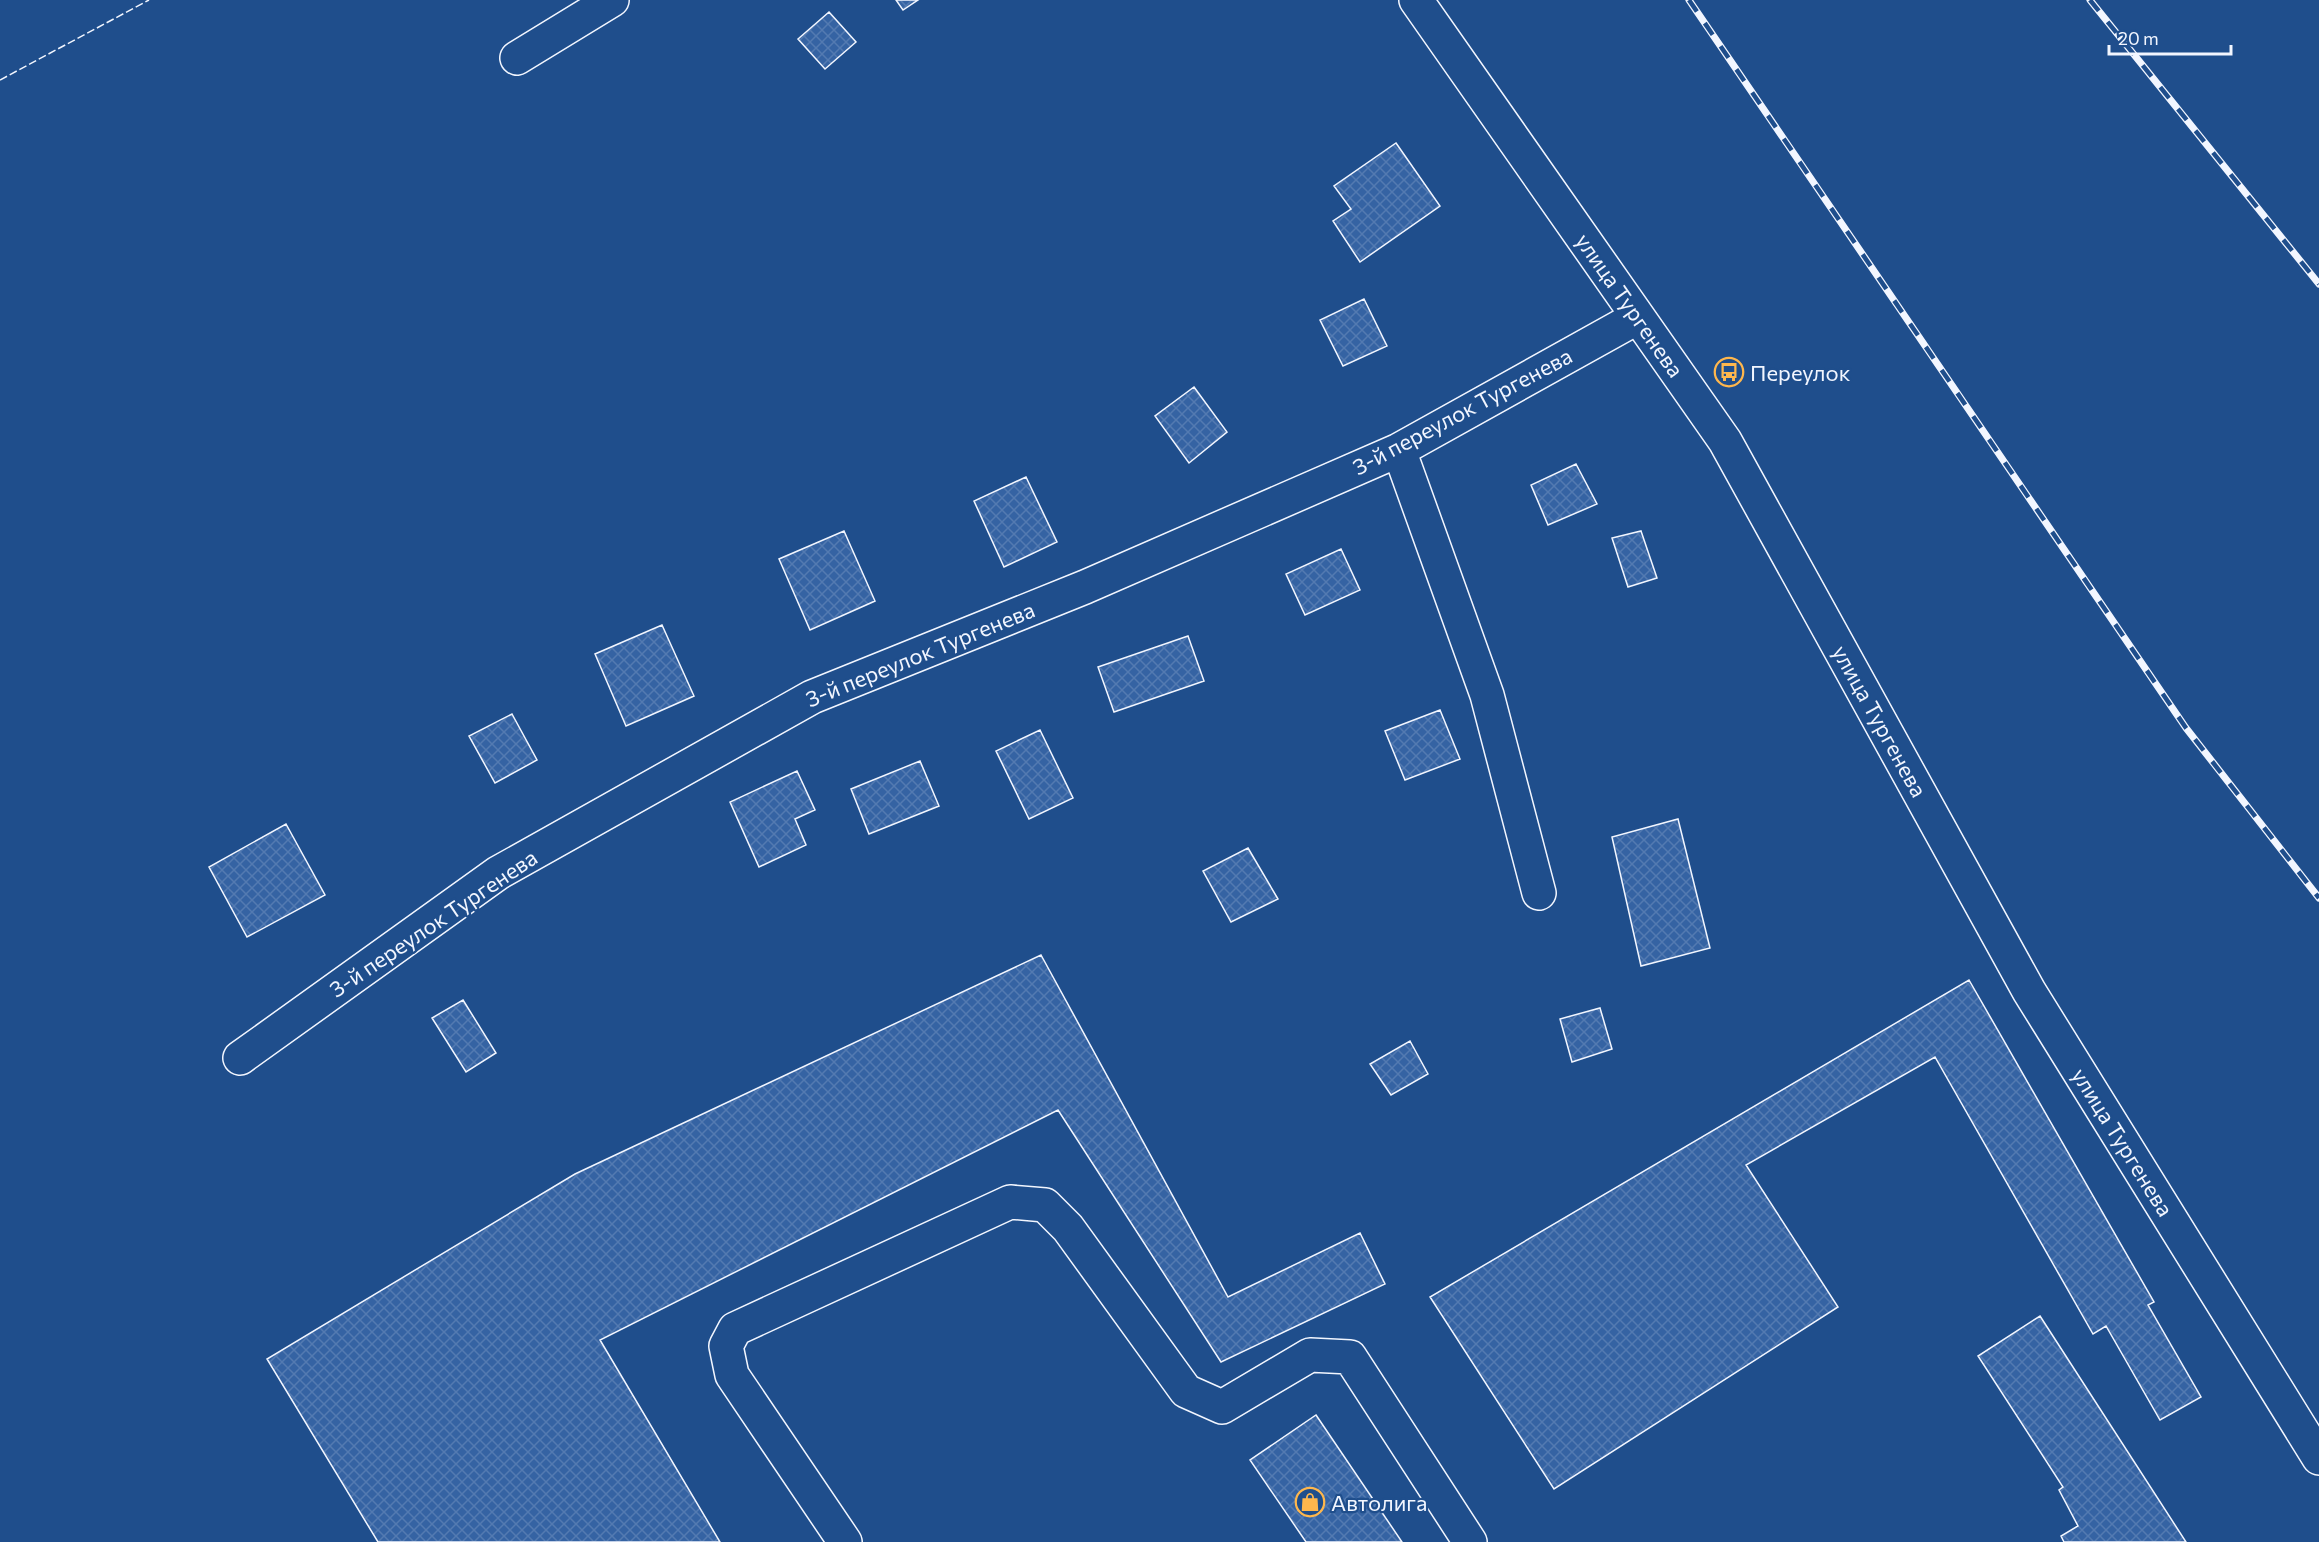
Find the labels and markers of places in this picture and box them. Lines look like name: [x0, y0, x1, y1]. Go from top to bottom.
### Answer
bus stop icon: Переулок: [1713, 356, 1745, 388]
place label: Переулок: [1750, 359, 1851, 386]
shop icon: Автолига: [1294, 1486, 1326, 1518]
place label: Автолига: [1331, 1489, 1427, 1516]

